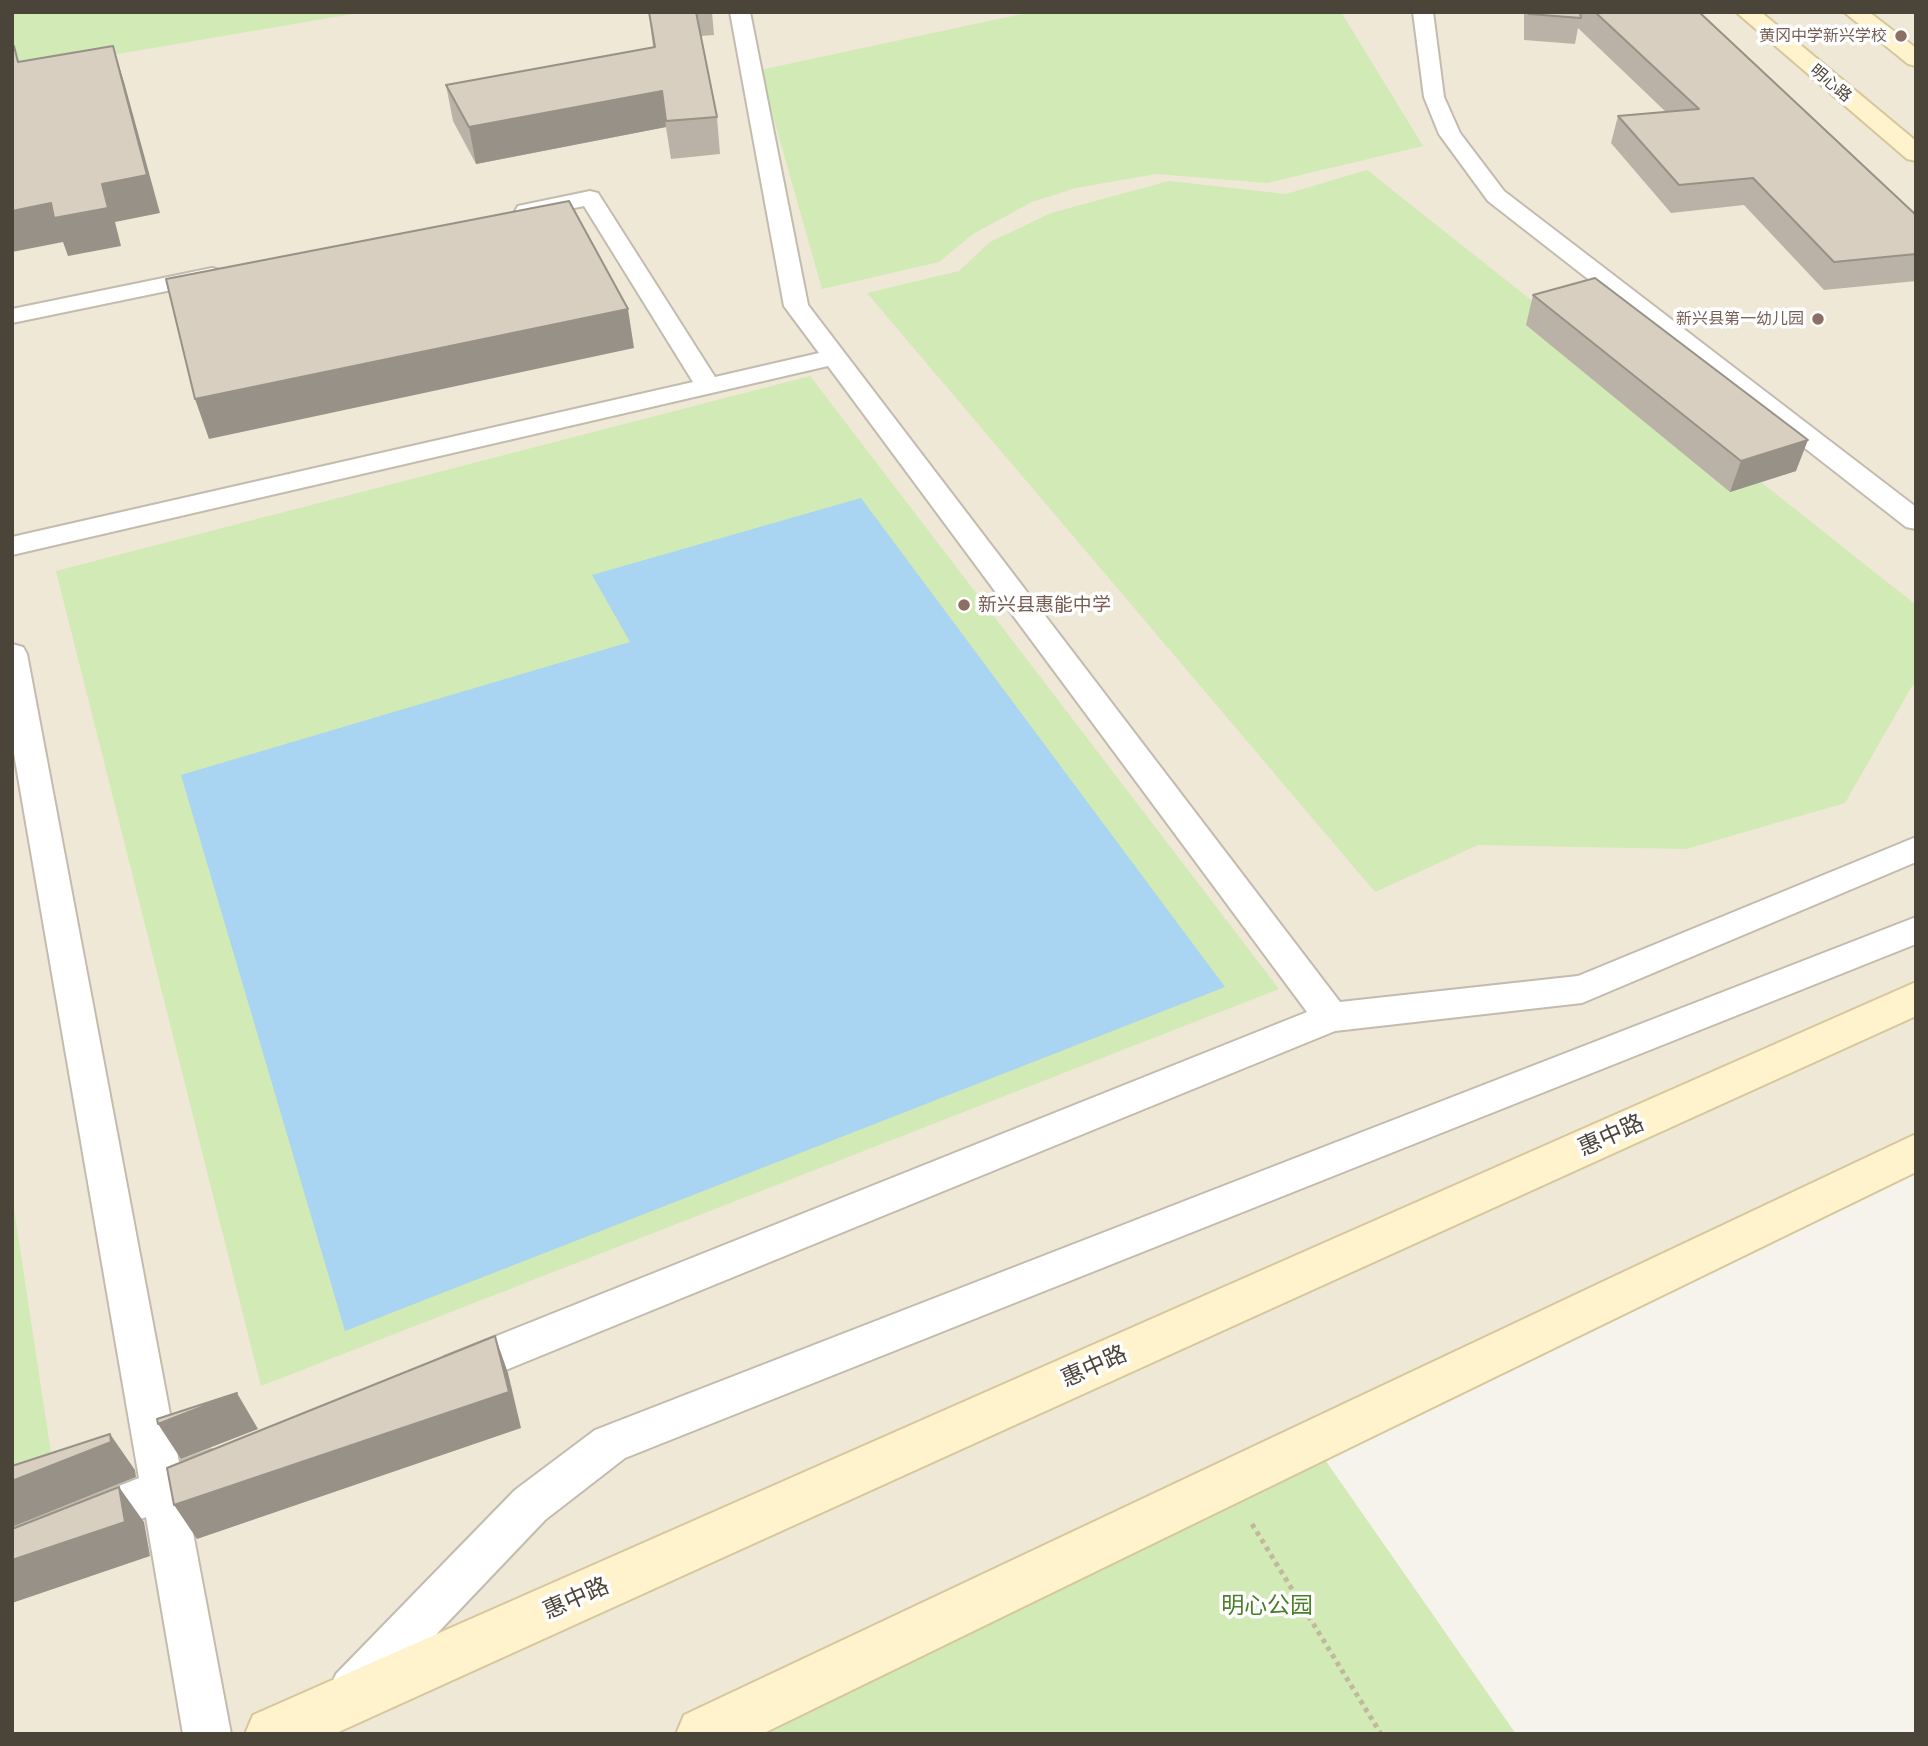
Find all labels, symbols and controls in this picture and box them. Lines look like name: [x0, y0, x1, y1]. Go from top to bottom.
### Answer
place label: 黄冈中学新兴学校: [1759, 26, 1887, 46]
marker: 黄冈中学新兴学校: [1893, 28, 1909, 44]
street label: 明心路: [1806, 60, 1856, 106]
place label: 新兴县第一幼儿园: [1676, 309, 1804, 329]
marker: 新兴县第一幼儿园: [1810, 311, 1826, 327]
place label: 新兴县惠能中学: [978, 594, 1111, 616]
marker: 新兴县惠能中学: [956, 597, 972, 613]
street label: 惠中路: [1574, 1108, 1648, 1162]
street label: 惠中路: [1057, 1339, 1131, 1393]
street label: 惠中路: [539, 1571, 613, 1625]
park label: 明心公园: [1221, 1591, 1313, 1619]

